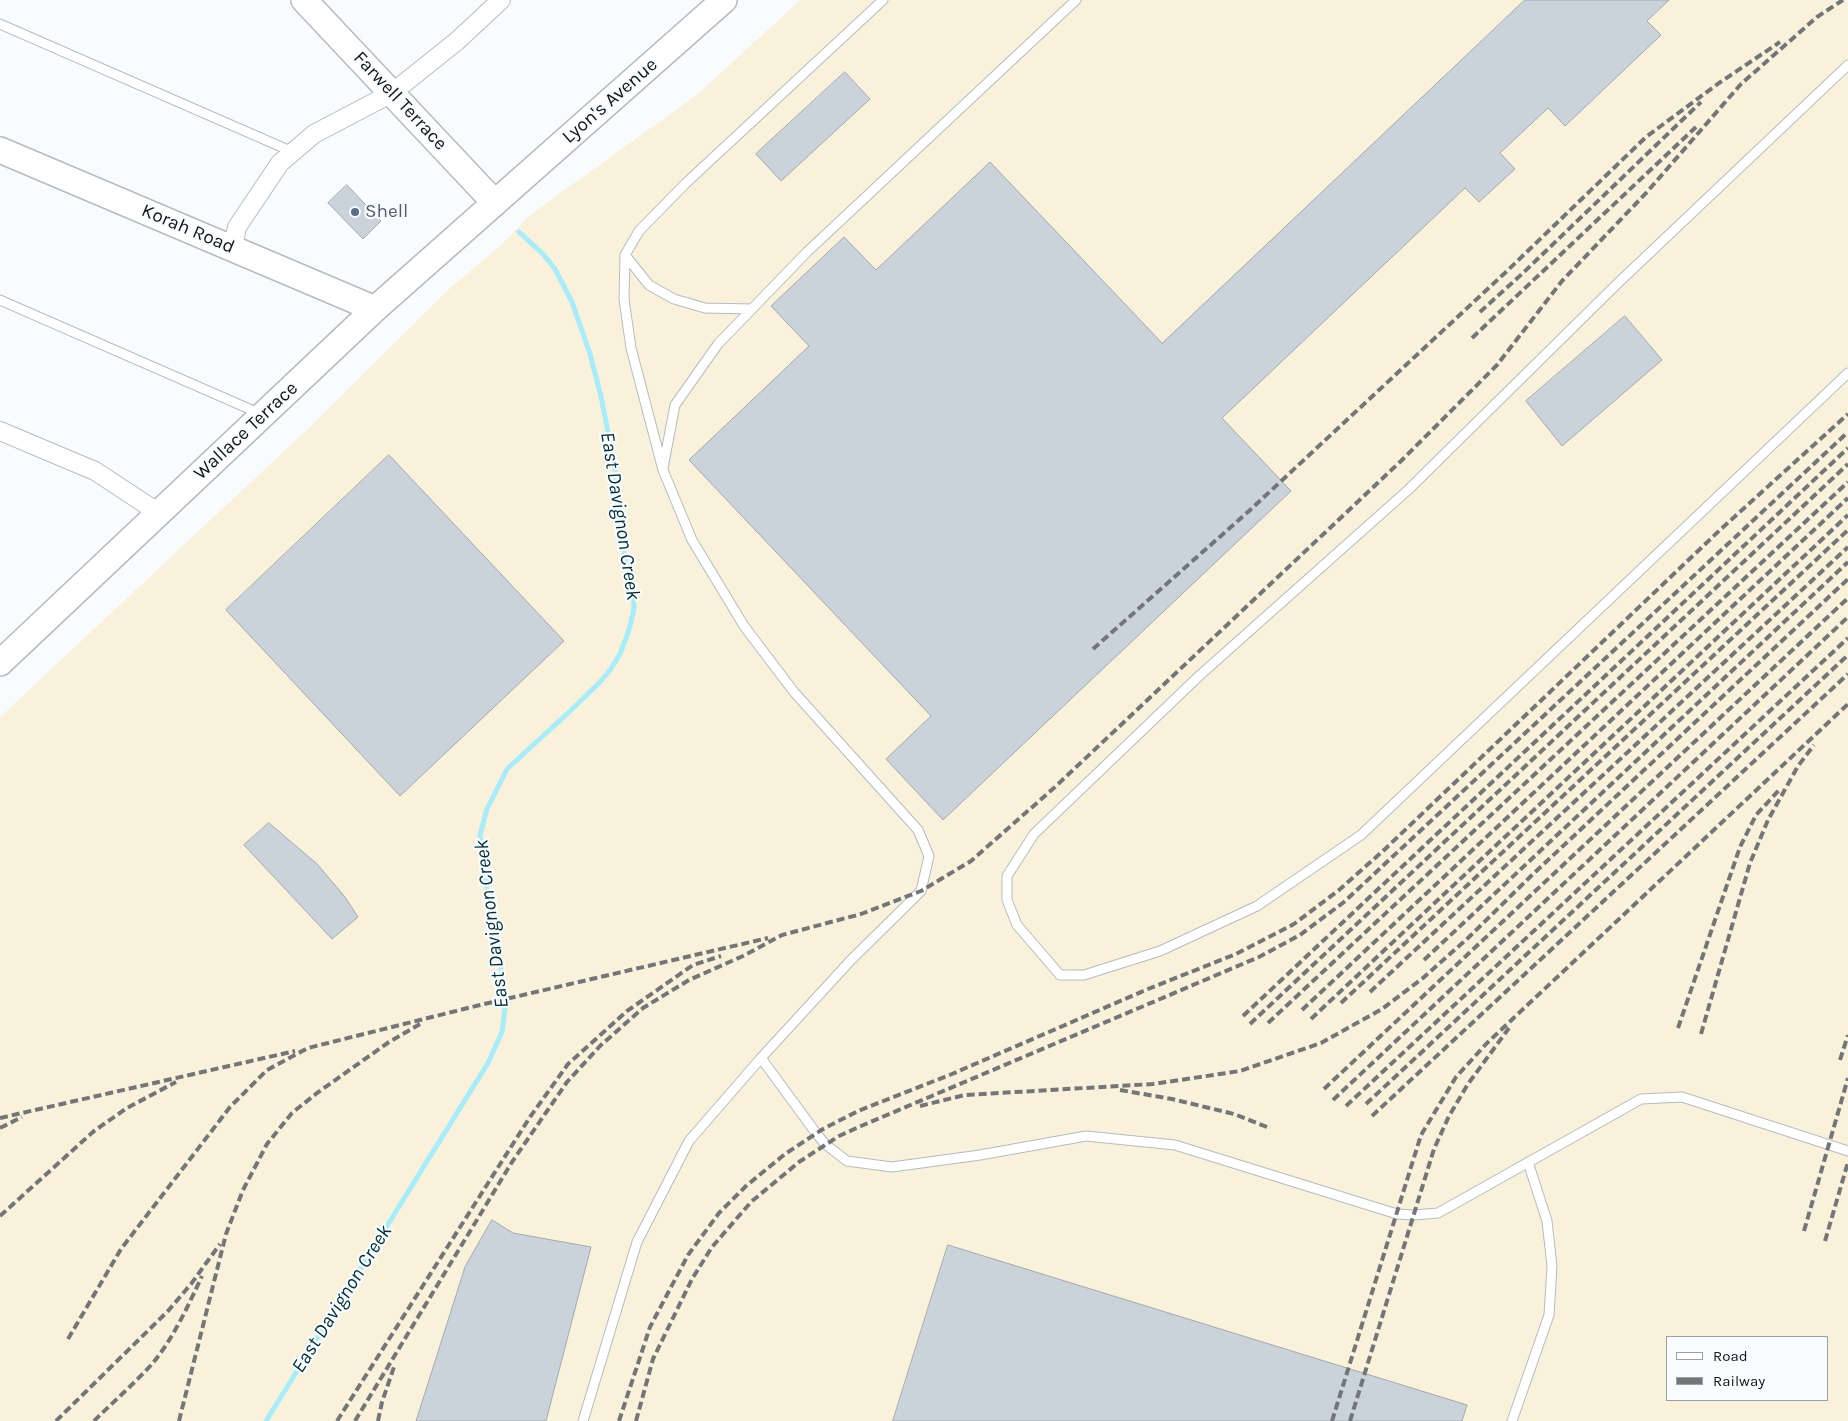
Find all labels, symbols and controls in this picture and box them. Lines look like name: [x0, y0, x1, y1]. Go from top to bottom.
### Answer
street label: Farwell Terrace: [348, 47, 452, 155]
street label: Lyon's Avenue: [558, 53, 662, 149]
street label: Korah Road: [138, 199, 238, 259]
place label: Shell: [365, 201, 408, 223]
marker: Shell: [349, 206, 361, 218]
street label: Wallace Terrace: [189, 377, 303, 485]
water label: East Davignon Creek: [595, 430, 645, 602]
water label: East Davignon Creek: [470, 838, 514, 1010]
water label: East Davignon Creek: [287, 1221, 397, 1377]
legend: [1666, 1336, 1828, 1401]
text: Road: [1713, 1347, 1748, 1365]
text: Railway: [1713, 1372, 1765, 1390]

